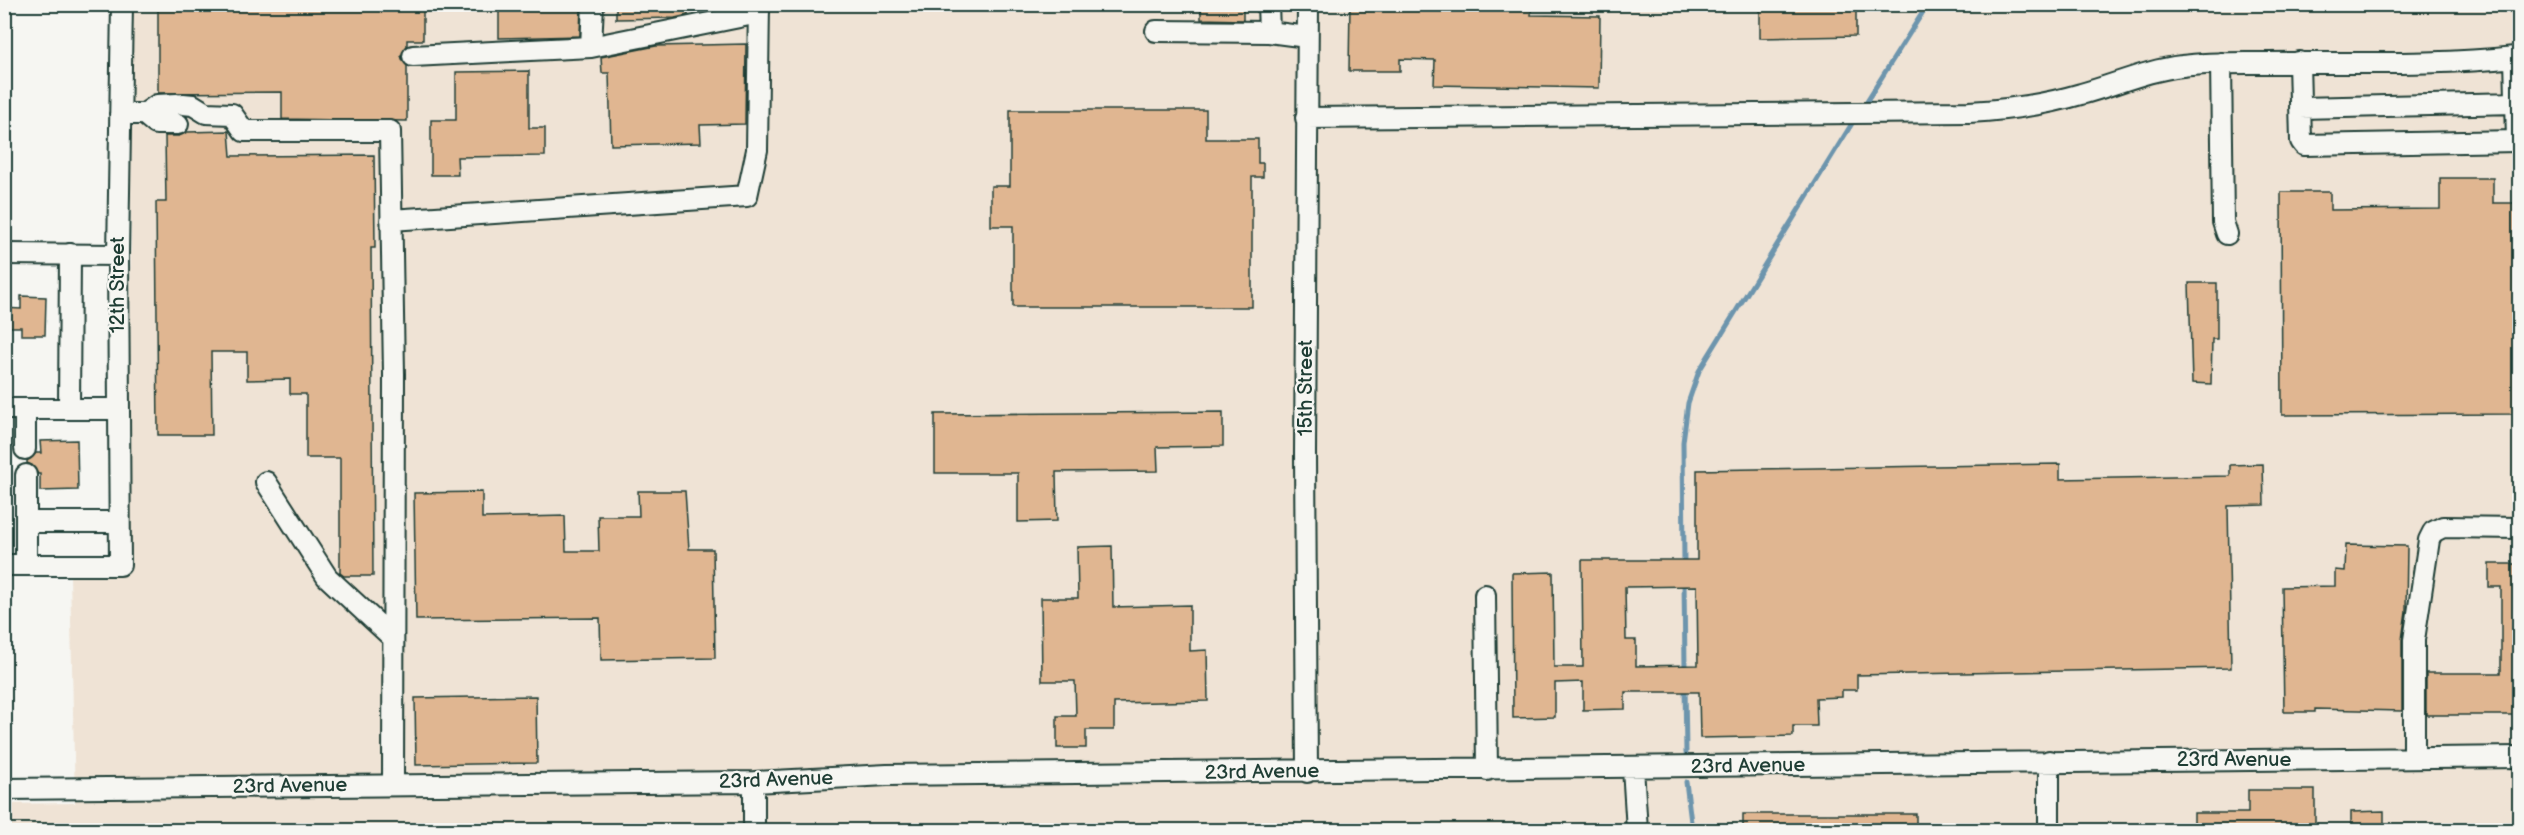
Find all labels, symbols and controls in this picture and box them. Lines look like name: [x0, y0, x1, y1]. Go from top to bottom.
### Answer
street label: 12th Street: [106, 237, 130, 333]
street label: 15th Street: [1294, 340, 1318, 436]
street label: 23rd Avenue: [2177, 748, 2291, 772]
street label: 23rd Avenue: [1691, 753, 1806, 779]
street label: 23rd Avenue: [1205, 759, 1320, 785]
street label: 23rd Avenue: [718, 766, 834, 794]
street label: 23rd Avenue: [233, 773, 348, 799]

